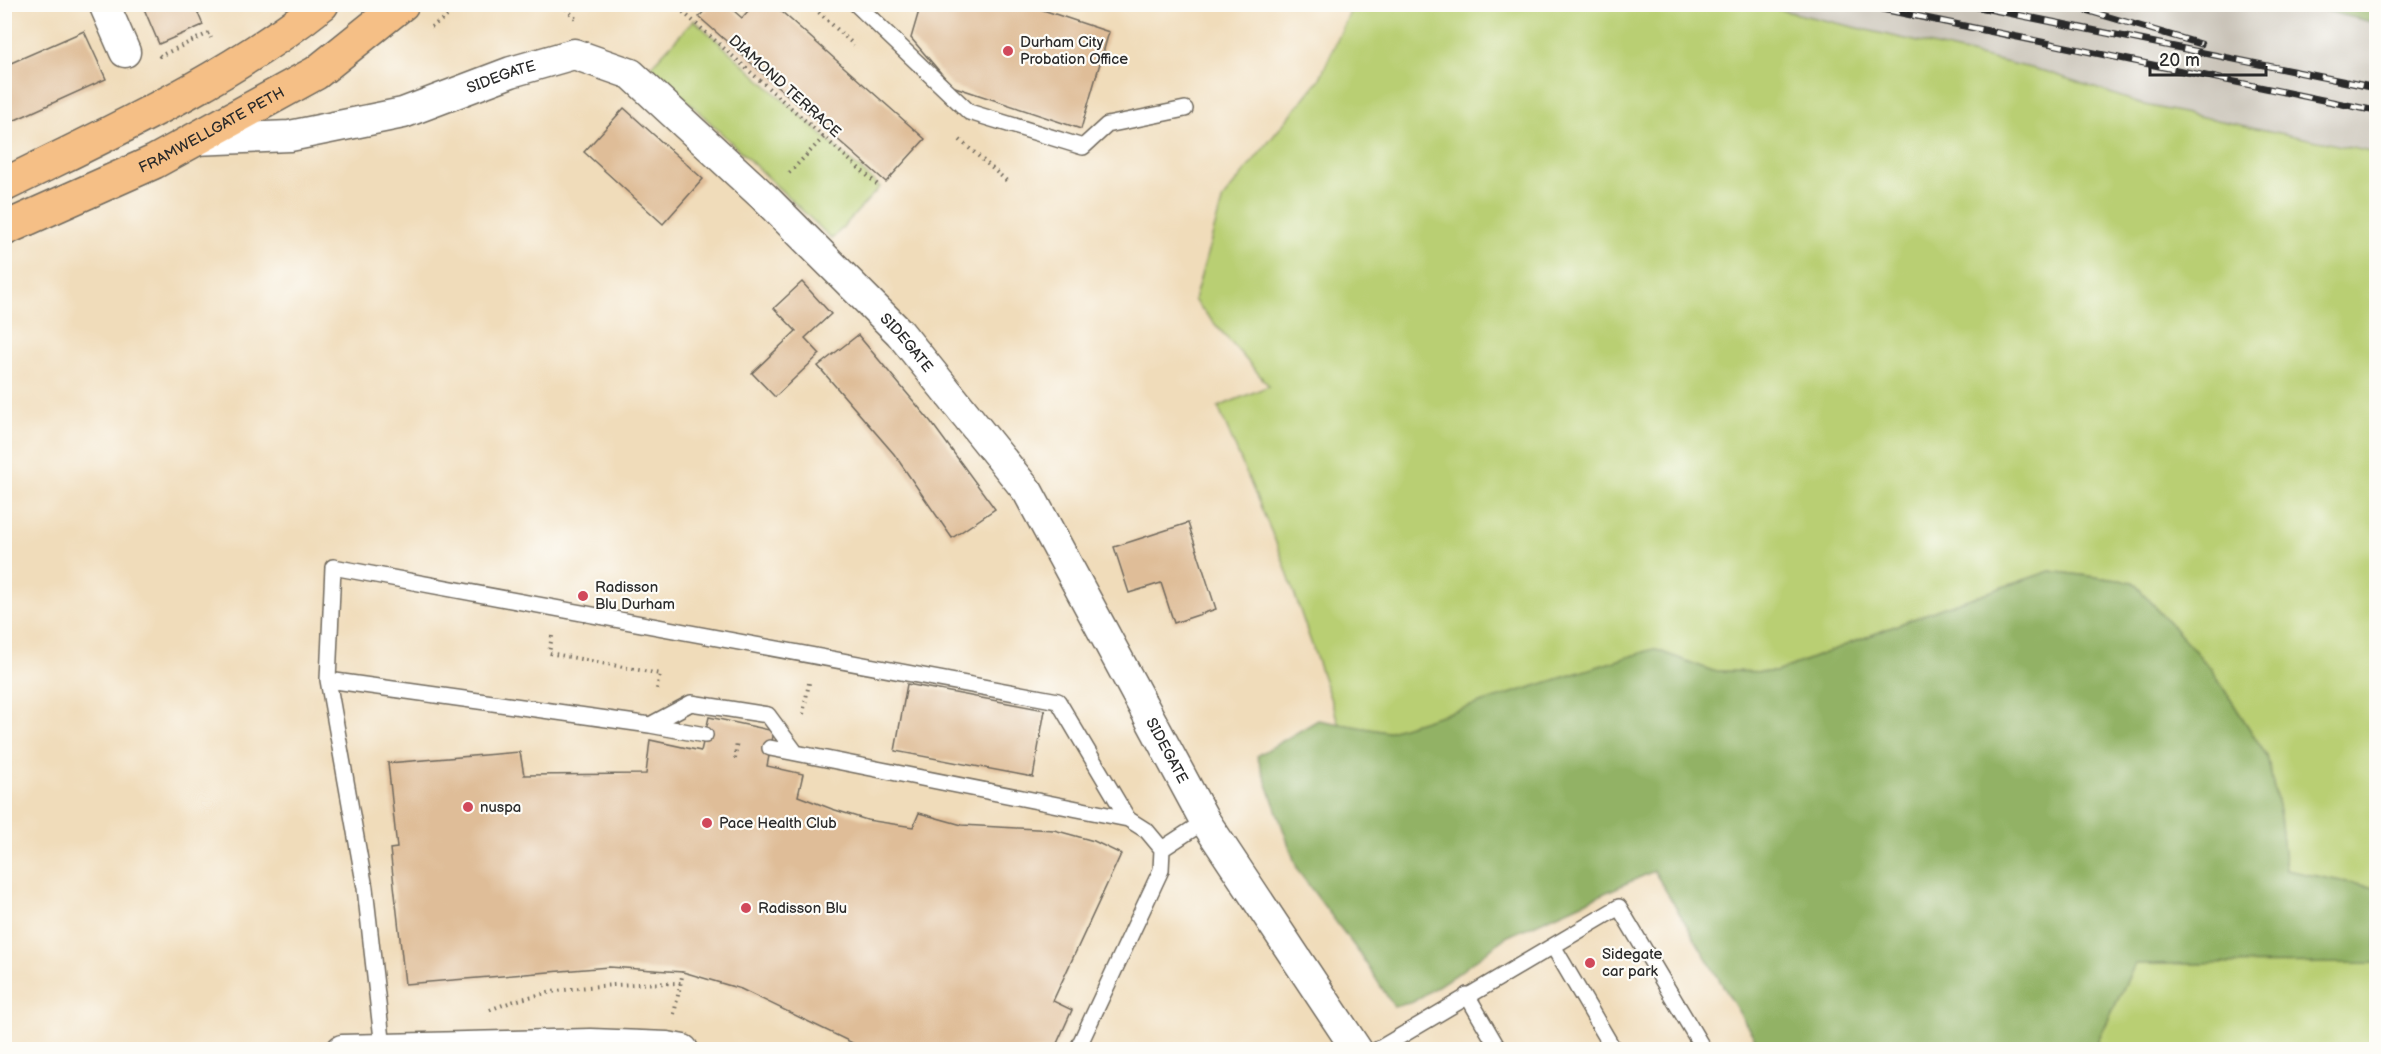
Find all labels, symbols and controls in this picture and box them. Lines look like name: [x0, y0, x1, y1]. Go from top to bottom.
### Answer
street label: DIAMOND TERRACE: [725, 31, 845, 142]
place label: Durham City Probation Office: [1020, 33, 1128, 69]
scale bar: [2150, 39, 2266, 77]
marker: Durham City Probation Office: [1001, 44, 1015, 58]
text: 20 m: [2159, 50, 2200, 71]
street label: SIDEGATE: [464, 56, 538, 98]
street label: FRAMWELLGATE PETH: [136, 83, 288, 178]
street label: SIDEGATE: [876, 309, 937, 376]
place label: Radisson Blu Durham: [595, 578, 675, 614]
marker: Radisson Blu Durham: [576, 589, 590, 603]
street label: SIDEGATE: [1141, 715, 1192, 787]
place label: nuspa: [480, 798, 521, 817]
marker: nuspa: [461, 800, 475, 814]
place label: Pace Health Club: [719, 814, 837, 833]
marker: Pace Health Club: [700, 816, 714, 830]
place label: Radisson Blu: [758, 899, 847, 918]
marker: Radisson Blu: [739, 901, 753, 915]
place label: Sidegate car park: [1602, 945, 1662, 981]
marker: Sidegate car park: [1583, 956, 1597, 970]

